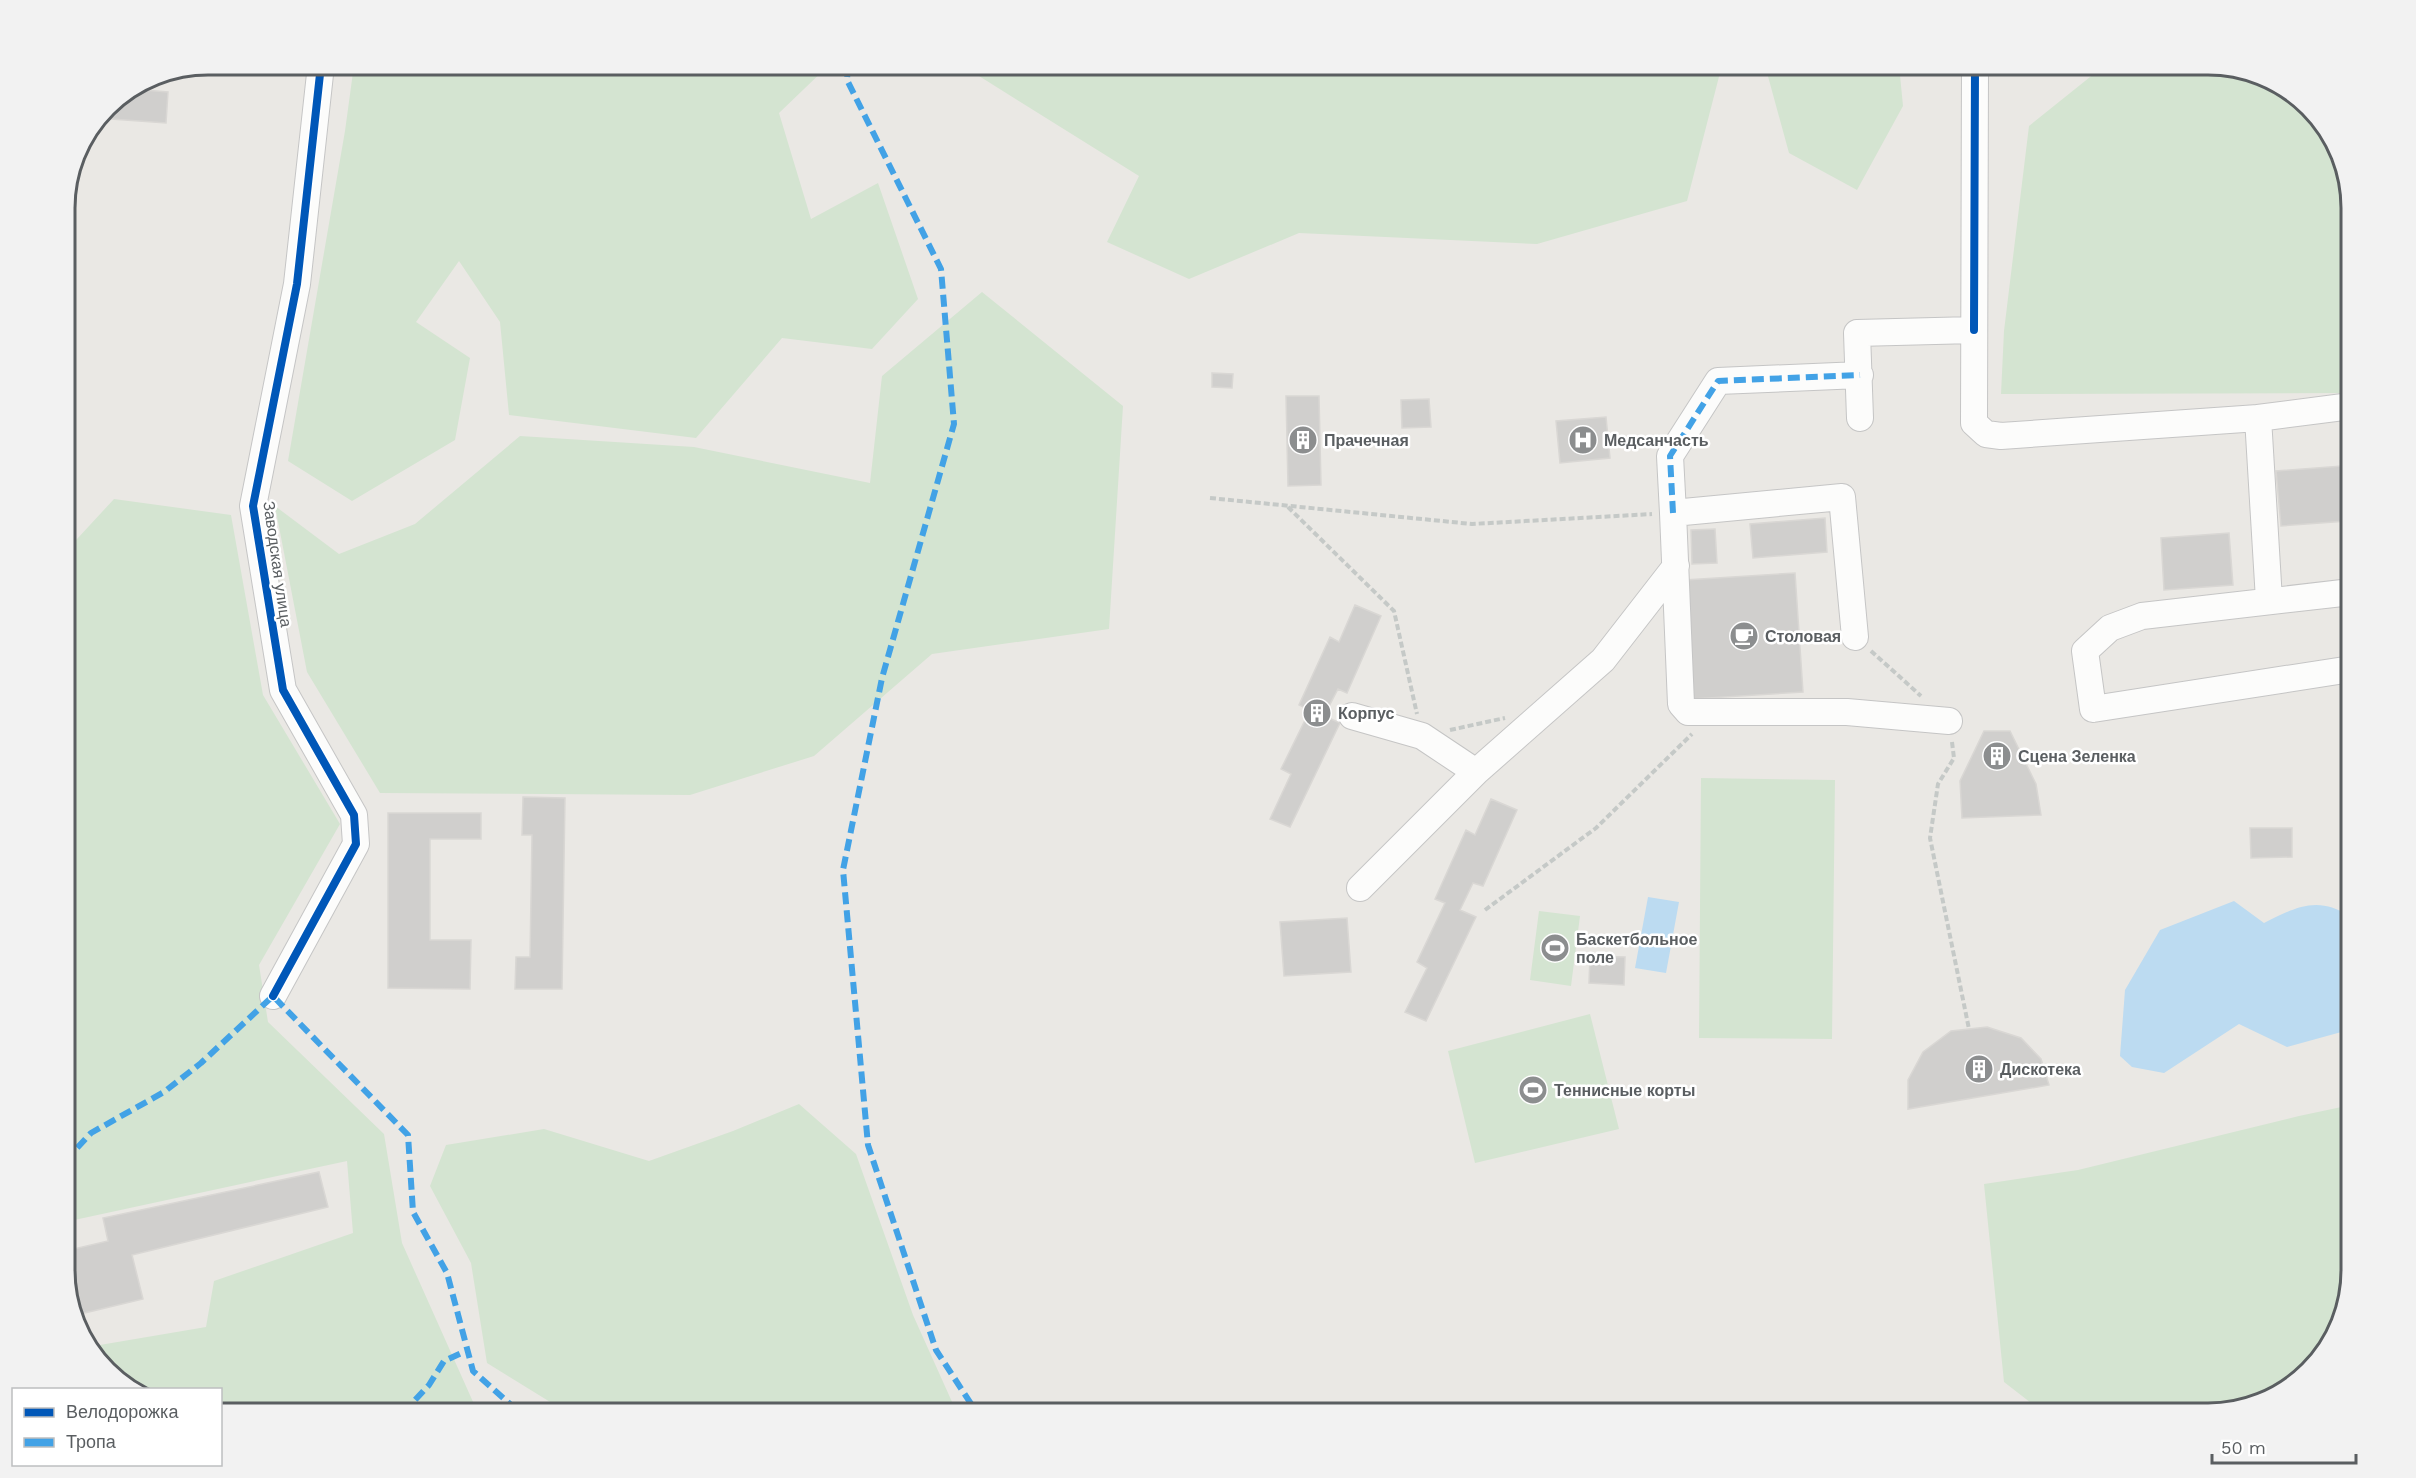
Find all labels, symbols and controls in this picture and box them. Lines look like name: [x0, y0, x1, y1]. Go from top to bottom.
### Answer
building icon: Прачечная: [1287, 424, 1319, 456]
hospital icon: Медсанчасть: [1567, 424, 1599, 456]
place label: Прачечная: [1324, 431, 1409, 450]
place label: Медсанчасть: [1604, 431, 1709, 450]
street label: Заводская улица: [259, 500, 296, 628]
cafe icon: Столовая: [1728, 620, 1760, 652]
place label: Столовая: [1765, 627, 1841, 646]
building icon: Корпус: [1301, 697, 1333, 729]
place label: Корпус: [1338, 704, 1394, 723]
building icon: Сцена Зеленка: [1981, 740, 2013, 772]
place label: Сцена Зеленка: [2018, 747, 2136, 766]
place label: Баскетбольное поле: [1576, 930, 1698, 967]
sports icon: Баскетбольное поле: [1539, 932, 1571, 964]
building icon: Дискотека: [1963, 1053, 1995, 1085]
place label: Дискотека: [2000, 1060, 2081, 1079]
sports icon: Теннисные корты: [1517, 1074, 1549, 1106]
place label: Теннисные корты: [1554, 1081, 1695, 1100]
legend: [12, 1388, 222, 1466]
text: Велодорожка: [66, 1401, 179, 1422]
scale bar: [2212, 1427, 2356, 1465]
text: Тропа: [66, 1431, 117, 1452]
text: 50 m: [2221, 1437, 2266, 1458]

